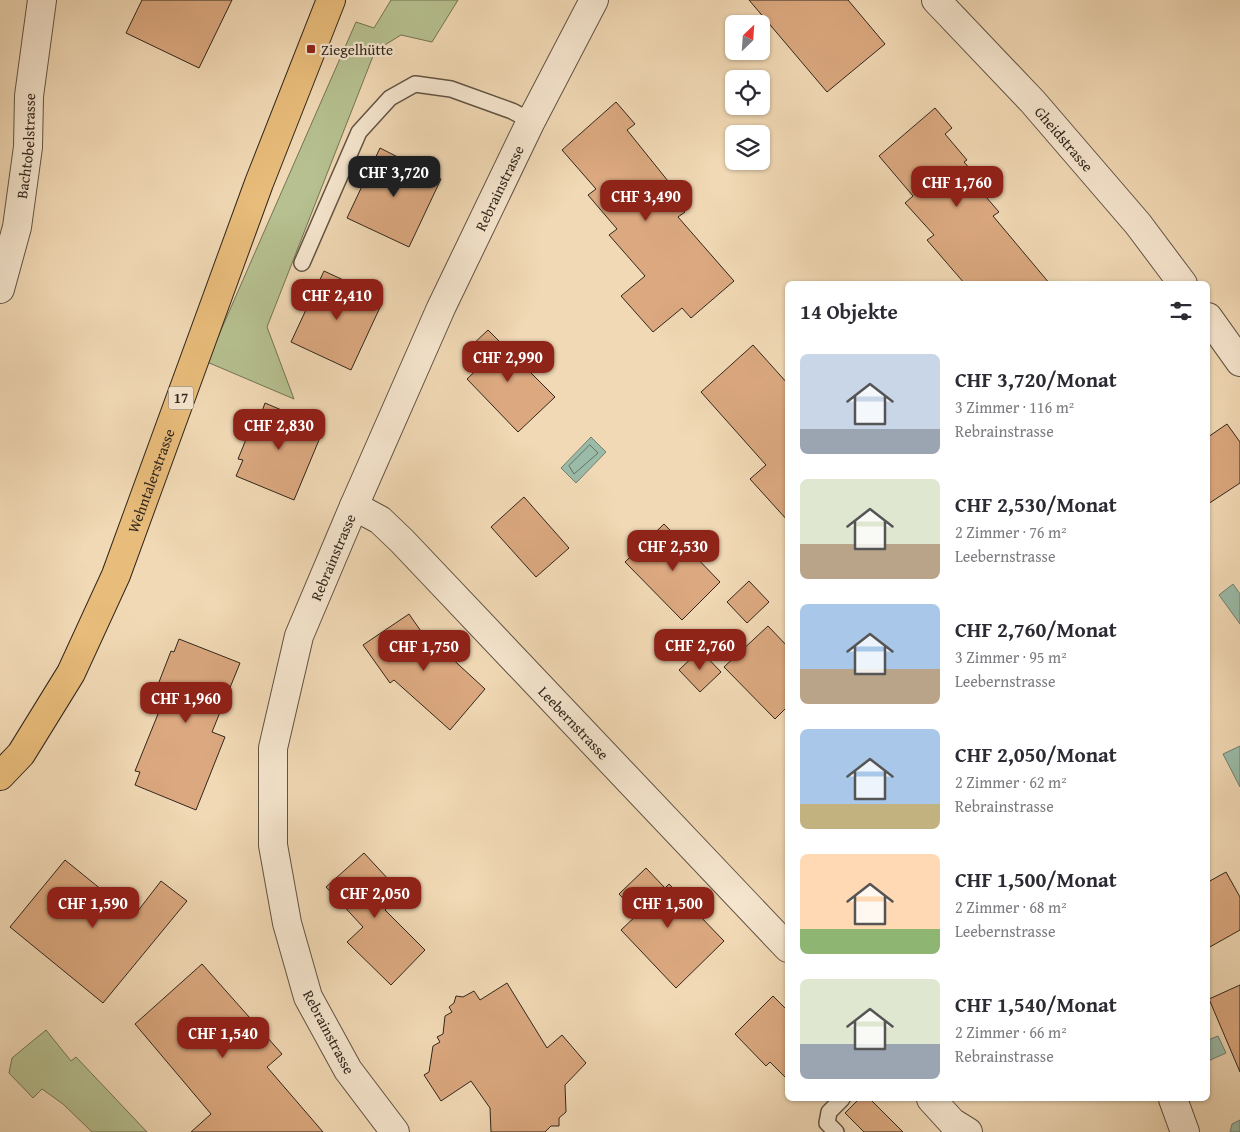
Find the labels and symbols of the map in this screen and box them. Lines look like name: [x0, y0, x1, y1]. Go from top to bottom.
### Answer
north arrow: [725, 15, 770, 60]
place label: Ziegelhütte: [321, 39, 393, 60]
marker: Ziegelhütte: [305, 43, 317, 55]
street label: Bachtobelstrasse: [11, 93, 40, 200]
street label: Gheidstrasse: [1030, 101, 1099, 176]
street label: Rebrainstrasse: [469, 142, 528, 234]
pin: CHF 3,720: [337, 156, 451, 198]
pin: CHF 1,760: [900, 166, 1014, 208]
pin: CHF 3,490: [589, 180, 703, 222]
pin: CHF 2,410: [280, 278, 394, 321]
pin: CHF 2,990: [451, 340, 565, 383]
road number: 17: [168, 386, 194, 409]
pin: CHF 2,830: [222, 408, 336, 451]
street label: Wehntalerstrasse: [122, 426, 179, 535]
street label: Rebrainstrasse: [305, 510, 360, 604]
pin: CHF 2,530: [616, 530, 730, 572]
pin: CHF 2,760: [643, 628, 757, 671]
pin: CHF 1,750: [367, 630, 481, 672]
street label: Leebernstrasse: [534, 681, 614, 764]
pin: CHF 1,960: [129, 682, 243, 724]
pin: CHF 2,050: [318, 876, 432, 919]
pin: CHF 1,590: [36, 886, 150, 929]
pin: CHF 1,500: [611, 886, 725, 929]
street label: Rebrainstrasse: [298, 986, 360, 1078]
pin: CHF 1,540: [166, 1016, 280, 1059]

